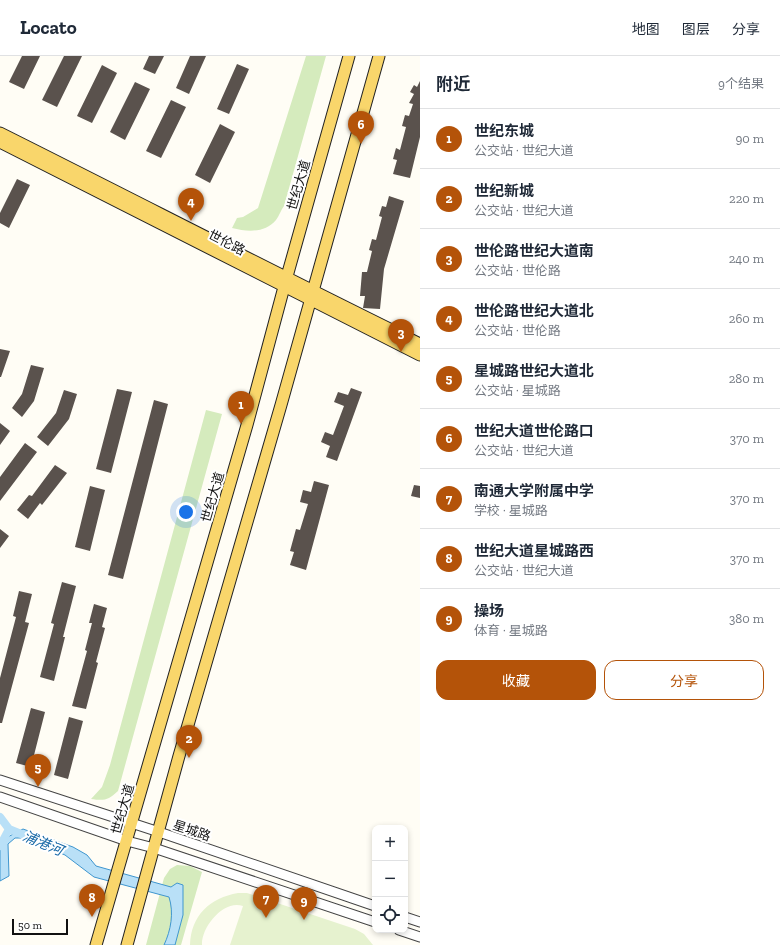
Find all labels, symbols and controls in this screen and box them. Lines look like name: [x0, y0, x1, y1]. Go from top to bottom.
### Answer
text: Locato: [20, 16, 77, 39]
text: 地图: [632, 21, 660, 38]
text: 图层: [682, 21, 710, 38]
text: 分享: [732, 21, 760, 38]
text: 附近: [436, 74, 470, 94]
text: 9个结果: [718, 76, 764, 91]
pin: 6: [348, 111, 374, 144]
text: 世纪东城: [474, 122, 534, 140]
text: 1: [446, 131, 452, 146]
text: 90 m: [735, 131, 764, 146]
text: 公交站 · 世纪大道: [474, 143, 574, 158]
street label: 世纪大道: [284, 158, 313, 212]
text: 世纪新城: [474, 182, 534, 200]
pin: 4: [178, 188, 204, 221]
text: 2: [446, 191, 452, 206]
text: 220 m: [729, 191, 764, 206]
text: 公交站 · 世纪大道: [474, 203, 574, 218]
street label: 世伦路: [206, 227, 248, 258]
text: 世伦路世纪大道南: [474, 242, 594, 260]
text: 3: [446, 251, 452, 266]
text: 240 m: [729, 251, 764, 266]
text: 公交站 · 世伦路: [474, 263, 561, 278]
text: 世伦路世纪大道北: [474, 302, 594, 320]
text: 4: [445, 311, 453, 326]
text: 260 m: [729, 311, 764, 326]
pin: 3: [388, 319, 414, 352]
text: 公交站 · 世伦路: [474, 323, 561, 338]
text: 星城路世纪大道北: [474, 362, 594, 380]
text: 5: [446, 371, 452, 386]
text: 280 m: [729, 371, 764, 386]
text: 公交站 · 星城路: [474, 383, 561, 398]
pin: 1: [228, 391, 254, 424]
text: 世纪大道世伦路口: [474, 422, 594, 440]
text: 6: [446, 431, 452, 446]
text: 370 m: [730, 431, 764, 446]
text: 公交站 · 世纪大道: [474, 443, 574, 458]
street label: 世纪大道: [198, 470, 227, 524]
text: 南通大学附属中学: [474, 482, 594, 500]
text: 7: [446, 491, 452, 506]
text: 370 m: [730, 491, 764, 506]
your location: [176, 502, 196, 522]
text: 学校 · 星城路: [474, 503, 548, 518]
text: 世纪大道星城路西: [474, 542, 594, 560]
text: 8: [445, 551, 453, 566]
text: 370 m: [730, 551, 764, 566]
text: 公交站 · 世纪大道: [474, 563, 574, 578]
text: 操场: [474, 602, 504, 620]
text: 9: [446, 611, 452, 626]
text: 380 m: [729, 611, 764, 626]
text: 体育 · 星城路: [474, 623, 548, 638]
button: 收藏: [436, 660, 596, 700]
button: 分享: [604, 660, 764, 700]
pin: 2: [176, 725, 202, 758]
pin: 5: [25, 754, 51, 787]
street label: 世纪大道: [108, 782, 137, 836]
street label: 星城路: [171, 817, 213, 844]
map controls: [372, 825, 408, 933]
button: +: [372, 825, 408, 861]
water label: 浦港河: [20, 827, 68, 861]
button: −: [372, 861, 408, 897]
pin: 8: [79, 884, 105, 917]
pin: 7: [253, 885, 279, 918]
pin: 9: [291, 887, 317, 920]
button: locate: [372, 897, 408, 933]
scale bar: [12, 917, 68, 936]
text: 50 m: [18, 919, 42, 932]

